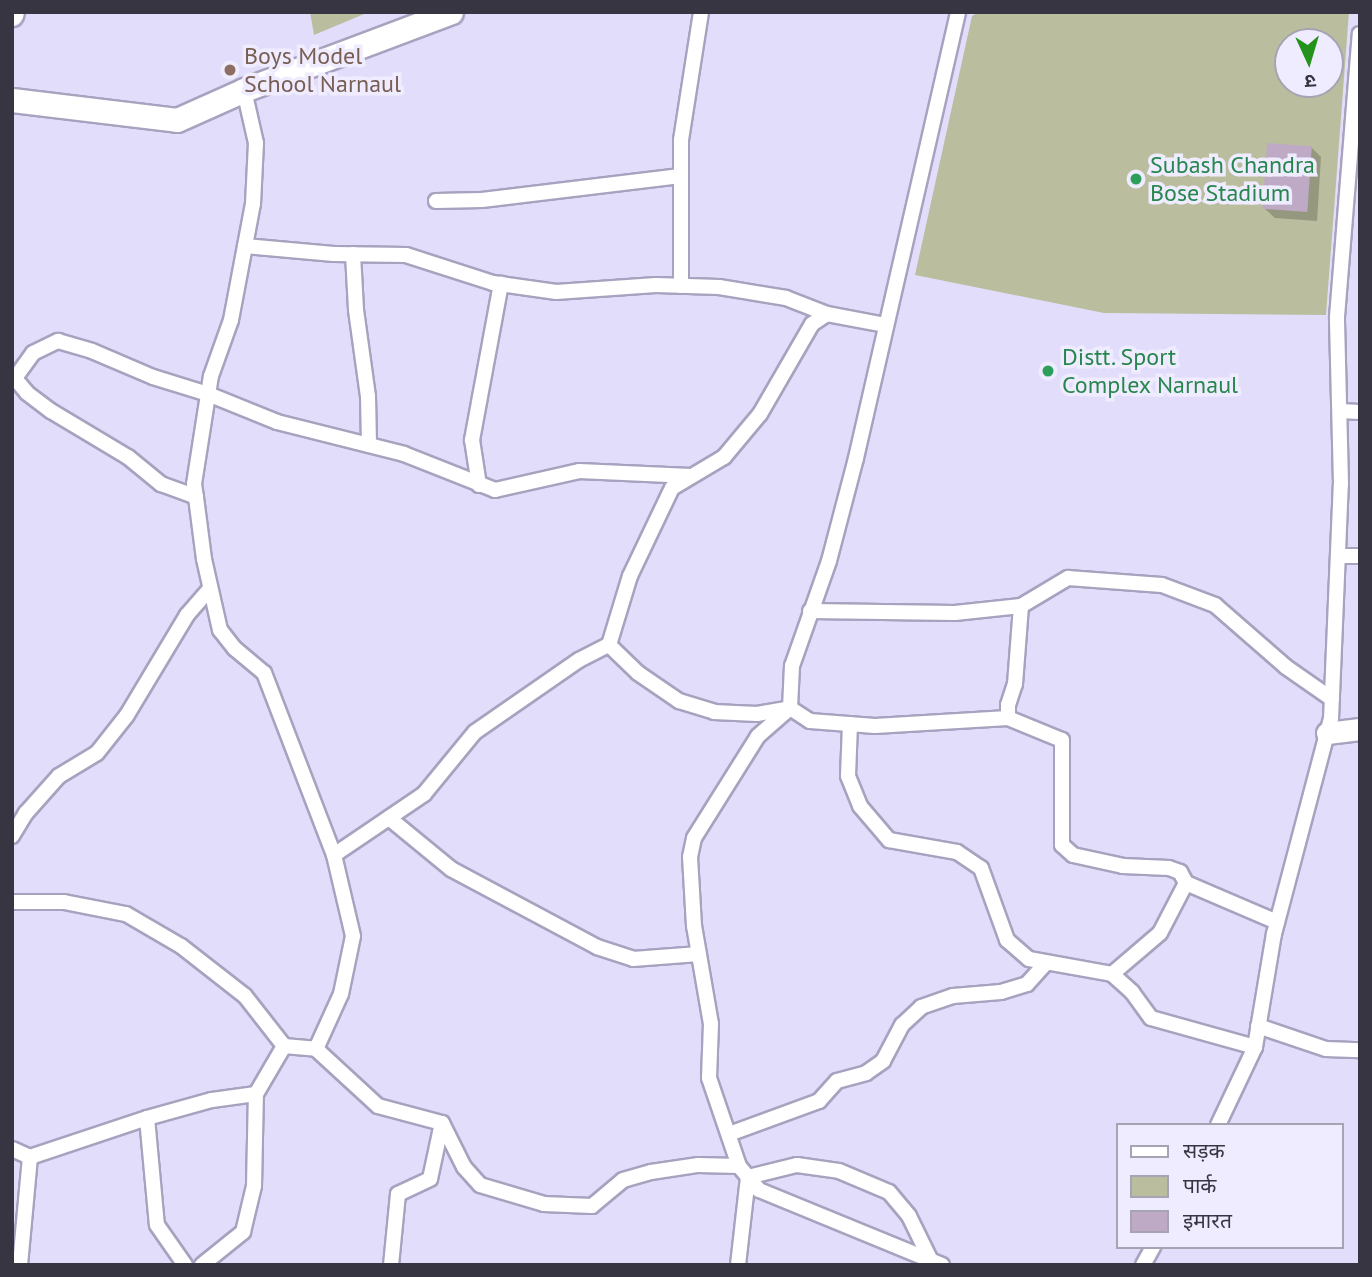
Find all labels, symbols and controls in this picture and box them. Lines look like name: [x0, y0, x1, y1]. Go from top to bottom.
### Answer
north arrow: [1274, 28, 1344, 98]
place label: Boys Model School Narnaul: [244, 42, 401, 98]
marker: Boys Model School Narnaul: [222, 62, 238, 78]
text: उ: [1304, 70, 1317, 94]
place label: Subash Chandra Bose Stadium: [1150, 151, 1315, 207]
marker: Subash Chandra Bose Stadium: [1128, 171, 1144, 187]
place label: Distt. Sport Complex Narnaul: [1062, 343, 1239, 399]
marker: Distt. Sport Complex Narnaul: [1040, 363, 1056, 379]
legend: [1116, 1123, 1344, 1249]
text: सड़क: [1183, 1137, 1225, 1164]
text: पार्क: [1183, 1172, 1217, 1199]
text: इमारत: [1183, 1207, 1232, 1234]

